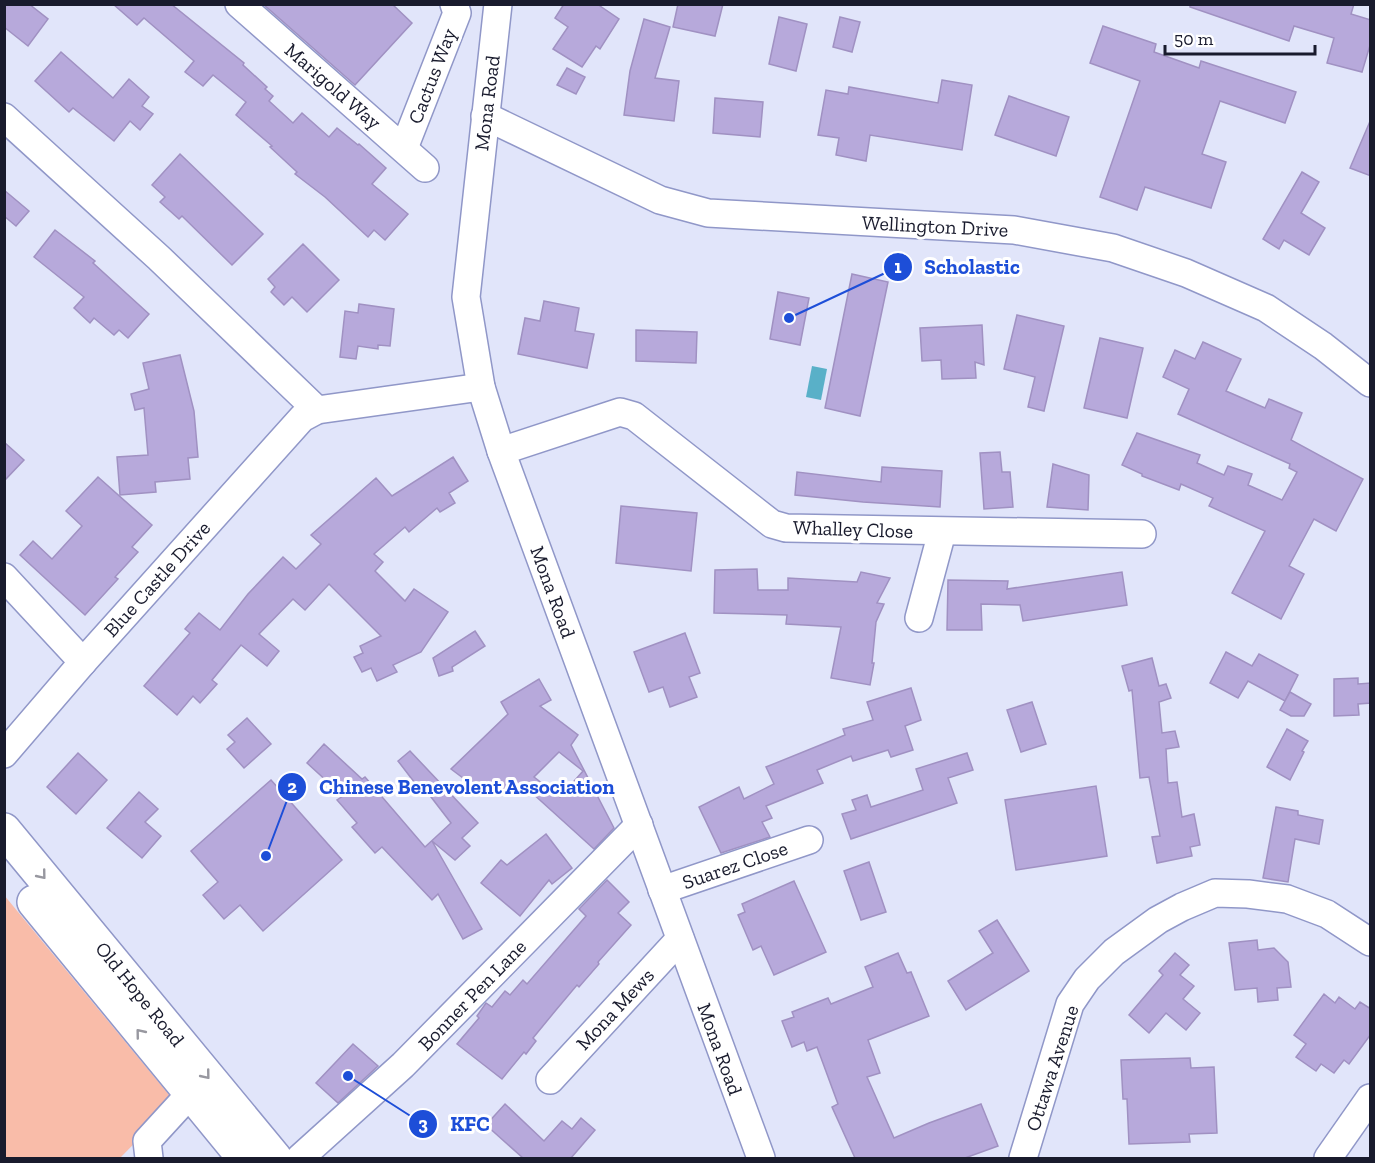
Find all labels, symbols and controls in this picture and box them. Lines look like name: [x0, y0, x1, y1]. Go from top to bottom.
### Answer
scale bar: [1165, 18, 1315, 56]
street label: Cactus Way: [403, 24, 461, 127]
text: 50 m: [1174, 28, 1214, 50]
street label: Marigold Way: [280, 38, 387, 135]
street label: Mona Road: [469, 54, 505, 152]
street label: Wellington Drive: [861, 210, 1009, 242]
callout: Scholastic: [883, 247, 1032, 286]
text: Scholastic: [924, 254, 1020, 279]
text: 1: [894, 256, 902, 278]
street label: Whalley Close: [793, 515, 913, 543]
street label: Blue Castle Drive: [99, 516, 215, 642]
street label: Mona Road: [525, 543, 581, 641]
callout: Chinese Benevolent Association: [277, 768, 626, 807]
text: Chinese Benevolent Association: [319, 774, 615, 799]
text: 2: [287, 776, 297, 798]
street label: Suarez Close: [679, 836, 791, 894]
one-way arrow: [34, 869, 45, 880]
street label: Bonner Pen Lane: [413, 934, 531, 1056]
street label: Old Hope Road: [90, 937, 190, 1051]
street label: Mona Mews: [571, 963, 659, 1055]
street label: Mona Road: [692, 1000, 748, 1098]
street label: Ottawa Avenue: [1020, 1002, 1084, 1134]
one-way arrow: [137, 1028, 148, 1039]
one-way arrow: [198, 1068, 209, 1079]
callout: KFC: [408, 1104, 502, 1143]
text: KFC: [450, 1111, 490, 1136]
text: 3: [418, 1113, 428, 1135]

